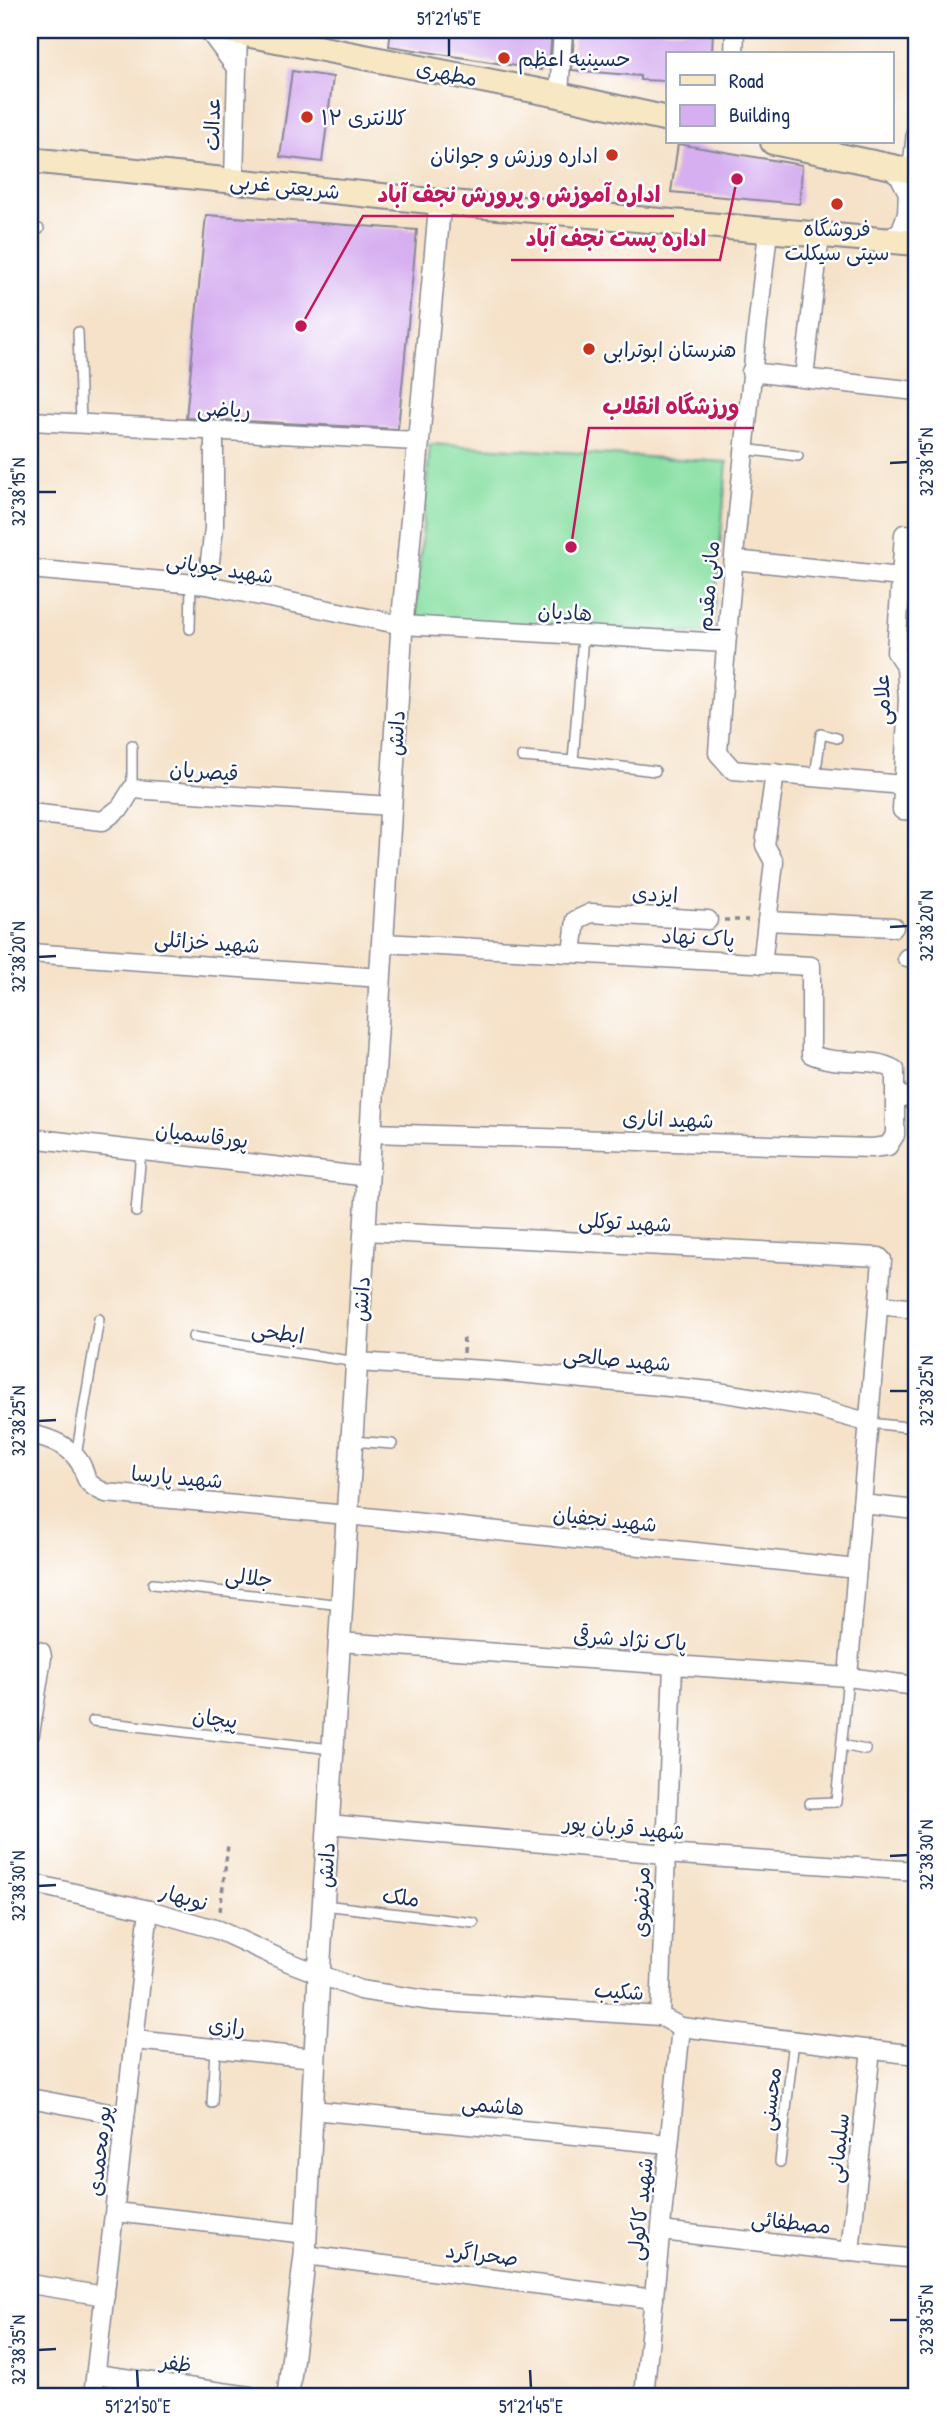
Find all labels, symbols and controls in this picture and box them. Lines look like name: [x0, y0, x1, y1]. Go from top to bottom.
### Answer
text: 51°21'45"E: [417, 6, 481, 31]
place label: حسینیه اعظم: [518, 44, 631, 75]
marker: حسینیه اعظم: [496, 50, 512, 66]
legend: [666, 52, 894, 144]
street label: مطهری: [414, 53, 480, 93]
text: Road: [729, 66, 763, 95]
street label: عدالت: [197, 97, 227, 151]
text: Building: [729, 100, 790, 129]
place label: کلانتری ۱۲: [321, 103, 407, 132]
marker: کلانتری ۱۲: [299, 109, 315, 125]
place label: اداره ورزش و جوانان: [430, 141, 598, 170]
marker: اداره ورزش و جوانان: [604, 147, 620, 163]
street label: شریعتی غربی: [228, 166, 342, 206]
callout: اداره آموزش و پرورش نجف آباد: [363, 172, 674, 216]
text: اداره آموزش و پرورش نجف آباد: [378, 178, 661, 209]
marker: فروشگاه سيتی سیکلت: [829, 196, 845, 212]
place label: فروشگاه سيتی سیکلت: [785, 214, 890, 267]
callout: اداره پست نجف آباد: [511, 216, 720, 260]
text: اداره پست نجف آباد: [526, 222, 706, 253]
place label: هنرستان ابوترابی: [603, 335, 736, 364]
marker: هنرستان ابوترابی: [581, 341, 597, 357]
callout: ورزشگاه انقلاب: [589, 384, 754, 428]
text: ورزشگاه انقلاب: [602, 390, 740, 421]
street label: ریاضی: [196, 393, 252, 425]
text: 32°38'15"N: [914, 428, 939, 496]
text: 32°38'15"N: [6, 458, 31, 526]
street label: مانی مقدم: [690, 539, 728, 633]
street label: شهید چوپانی: [164, 545, 276, 591]
street label: هادیان: [537, 596, 593, 628]
street label: علامی: [867, 674, 897, 726]
street label: دانش: [380, 709, 412, 757]
street label: قیصریان: [169, 754, 239, 788]
street label: ایزدی: [631, 878, 679, 910]
text: 32°38'20"N: [914, 891, 939, 962]
street label: پاک نهاد: [661, 921, 735, 953]
text: 32°38'20"N: [6, 922, 31, 993]
street label: شهید خزائلی: [153, 924, 261, 960]
street label: شهید اناری: [622, 1103, 714, 1135]
street label: پورقاسمیان: [154, 1115, 250, 1155]
street label: شهید توکلی: [578, 1205, 672, 1239]
street label: دانش: [345, 1275, 377, 1323]
street label: ابطحی: [250, 1314, 306, 1350]
street label: شهید صالحی: [562, 1340, 672, 1378]
text: 32°38'25"N: [914, 1356, 939, 1426]
text: 32°38'25"N: [6, 1386, 31, 1456]
street label: شهید پارسا: [130, 1459, 224, 1495]
street label: شهید نجفیان: [551, 1499, 659, 1539]
street label: جلالی: [224, 1560, 274, 1594]
street label: پاک نژاد شرقی: [572, 1621, 688, 1657]
street label: پیچان: [191, 1701, 239, 1735]
street label: شهید قربان پور: [560, 1807, 686, 1847]
text: 32°38'30"N: [914, 1820, 939, 1890]
street label: دانش: [310, 1841, 342, 1889]
text: 32°38'30"N: [6, 1851, 31, 1921]
street label: مرتضوی: [625, 1866, 657, 1938]
street label: نوبهار: [156, 1876, 211, 1918]
street label: ملک: [381, 1880, 421, 1914]
street label: شکیب: [593, 1975, 645, 2007]
street label: رازی: [207, 2010, 247, 2042]
street label: محسنی: [752, 2065, 788, 2133]
street label: هاشمی: [460, 2088, 526, 2122]
street label: پورمحمدی: [80, 2104, 118, 2198]
street label: سلیمانی: [820, 2111, 856, 2185]
street label: شهید کاکولی: [620, 2156, 660, 2262]
street label: مصطفائی: [750, 2203, 832, 2241]
street label: صحراگرد: [444, 2235, 520, 2273]
text: 32°38'35"N: [914, 2285, 939, 2355]
text: 32°38'35"N: [6, 2315, 31, 2385]
street label: ظفر: [157, 2346, 193, 2380]
text: 51°21'50"E: [105, 2394, 171, 2419]
text: 51°21'45"E: [499, 2394, 563, 2419]

